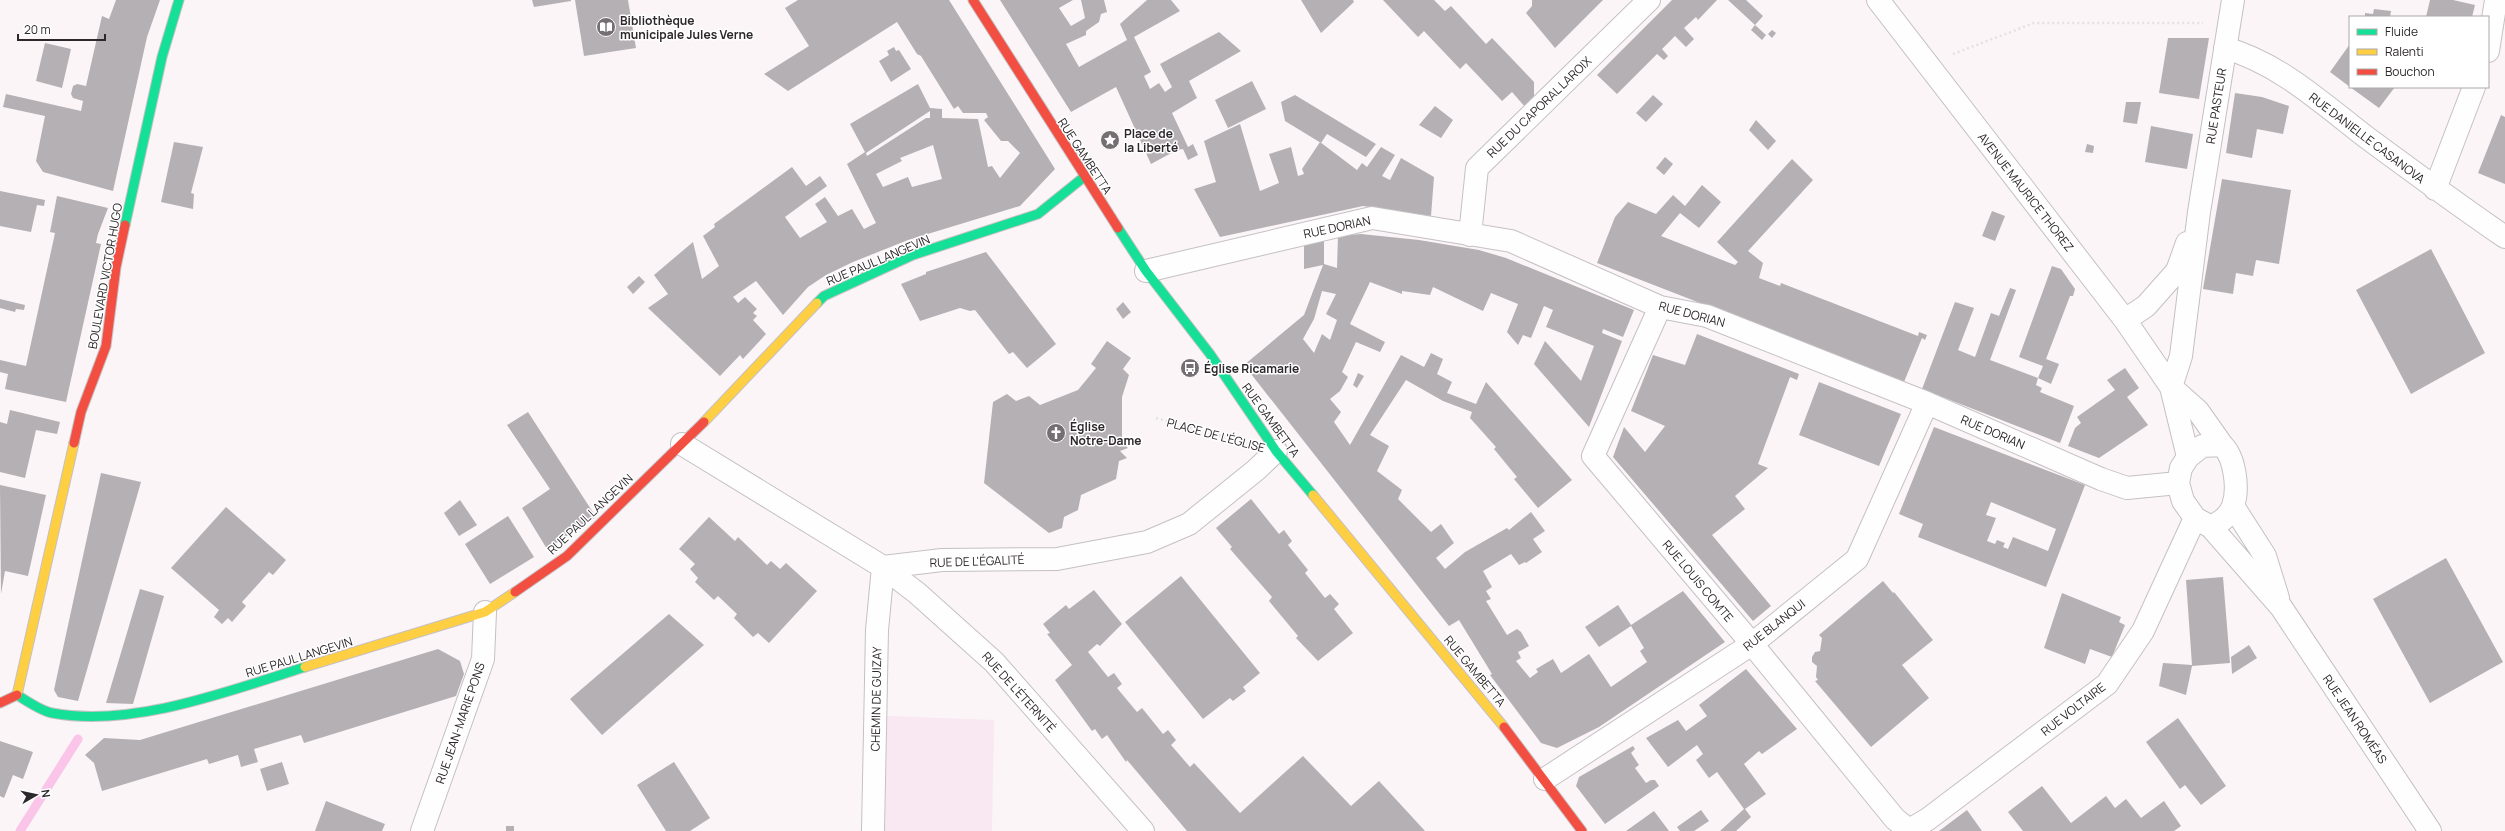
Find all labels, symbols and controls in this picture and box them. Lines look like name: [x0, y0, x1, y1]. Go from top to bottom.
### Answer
place label: Bibliothèque municipale Jules Verne: [620, 12, 753, 43]
scale bar: [18, 16, 105, 42]
library icon: Bibliothèque municipale Jules Verne: [595, 16, 617, 38]
legend: [2349, 16, 2489, 88]
text: 20 m: [24, 21, 51, 38]
text: Fluide: [2385, 23, 2418, 40]
text: Ralenti: [2385, 43, 2424, 60]
street label: RUE DU CAPORAL LAROIX: [1483, 52, 1595, 161]
text: Bouchon: [2385, 63, 2435, 80]
street label: RUE PASTEUR: [2202, 66, 2230, 145]
street label: RUE DANIELLE CASANOVA: [2305, 89, 2429, 188]
street label: RUE GAMBETTA: [1054, 115, 1116, 198]
place label: Place de la Liberté: [1124, 125, 1178, 156]
place icon: Place de la Liberté: [1099, 129, 1121, 151]
street label: AVENUE MAURICE THOREZ: [1974, 129, 2078, 255]
street label: BOULEVARD VICTOR HUGO: [84, 202, 126, 350]
street label: RUE DORIAN: [1302, 212, 1372, 242]
street label: RUE PAUL LANGEVIN: [824, 230, 932, 290]
street label: RUE DORIAN: [1657, 297, 1727, 331]
bus stop icon: Église Ricamarie: [1179, 357, 1201, 379]
place label: Église Ricamarie: [1204, 360, 1299, 377]
street label: RUE GAMBETTA: [1238, 380, 1304, 461]
street label: RUE DORIAN: [1958, 411, 2028, 453]
street label: PLACE DE L'ÉGLISE: [1165, 414, 1267, 456]
place label: Église Notre-Dame: [1070, 418, 1141, 449]
church icon: Église Notre-Dame: [1045, 422, 1067, 444]
street label: RUE PAUL LANGEVIN: [544, 470, 636, 558]
street label: RUE LOUIS COMTE: [1659, 536, 1737, 626]
street label: RUE DE L'ÉGALITÉ: [929, 551, 1025, 571]
street label: RUE BLANQUI: [1739, 595, 1809, 655]
street label: RUE GAMBETTA: [1440, 632, 1510, 710]
street label: RUE PAUL LANGEVIN: [243, 633, 355, 681]
street label: CHEMIN DE GUIZAY: [867, 646, 885, 752]
street label: RUE DE L'ÉTERNITÉ: [978, 648, 1060, 736]
street label: RUE JEAN-MARIE PONS: [431, 660, 489, 786]
street label: RUE JEAN ROMÉAS: [2319, 671, 2391, 767]
street label: RUE VOLTAIRE: [2037, 678, 2109, 740]
north arrow: [16, 775, 56, 815]
text: N: [38, 788, 54, 799]

